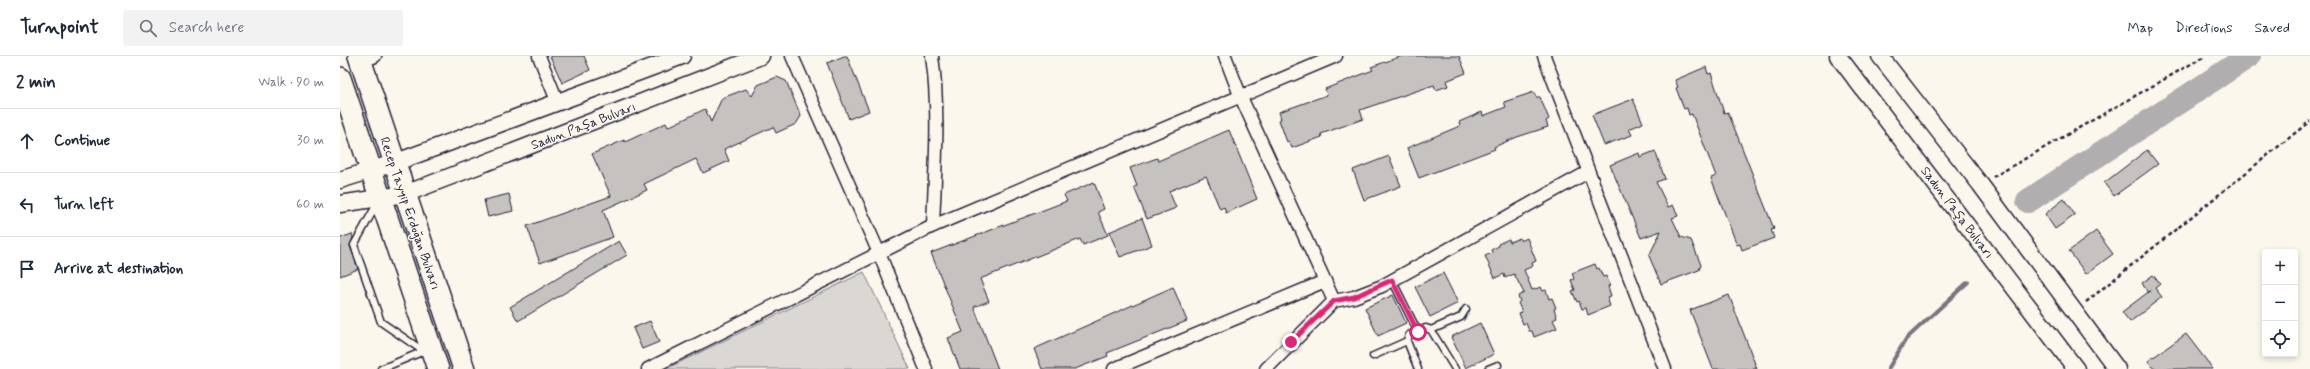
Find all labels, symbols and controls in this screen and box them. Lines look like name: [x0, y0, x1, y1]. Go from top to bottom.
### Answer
search box: [123, 10, 403, 46]
text: Turnpoint: [20, 15, 99, 40]
icon: search: [137, 17, 159, 39]
text: Search here: [169, 18, 244, 38]
text: Map: [2127, 19, 2153, 37]
text: Directions: [2175, 19, 2233, 37]
text: Saved: [2255, 19, 2290, 37]
text: 2 min: [16, 71, 56, 93]
text: Walk · 90 m: [258, 74, 324, 91]
street label: Sadun Paşa Bulvarı: [529, 99, 638, 154]
icon: ahead: [16, 130, 38, 152]
text: Continue: [54, 131, 110, 151]
text: 30 m: [297, 132, 324, 149]
street label: Recep Tayyip Erdoğan Bulvarı: [375, 135, 444, 292]
street label: Sadun Paşa Bulvarı: [1917, 163, 1997, 262]
icon: left: [16, 194, 38, 216]
text: Turn left: [54, 195, 114, 215]
text: 60 m: [296, 196, 324, 213]
map controls: [2262, 249, 2298, 357]
button: +: [2262, 249, 2298, 285]
icon: arrive: [16, 258, 38, 280]
text: Arrive at destination: [54, 259, 183, 279]
button: −: [2262, 285, 2298, 321]
button: locate: [2262, 321, 2298, 357]
route start: [1409, 323, 1427, 341]
route end: [1282, 333, 1300, 351]

